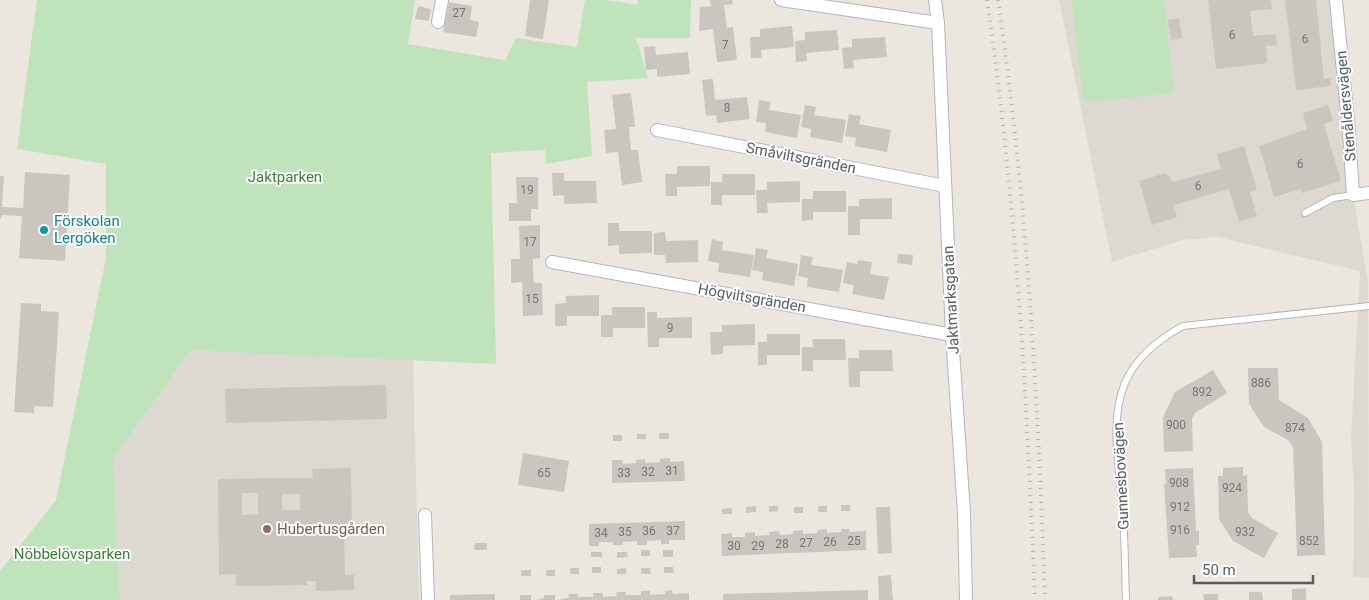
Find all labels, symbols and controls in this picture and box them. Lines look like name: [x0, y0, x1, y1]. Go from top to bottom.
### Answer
house number: 27: [452, 6, 466, 20]
house number: 6: [1229, 28, 1236, 42]
house number: 6: [1302, 32, 1309, 46]
house number: 7: [722, 38, 729, 52]
street label: Stenåldersvägen: [1332, 50, 1360, 162]
house number: 8: [724, 101, 731, 115]
street label: Småviltsgränden: [744, 139, 858, 177]
house number: 6: [1297, 157, 1304, 171]
park label: Jaktparken: [248, 168, 322, 186]
house number: 6: [1195, 179, 1202, 193]
house number: 19: [520, 183, 534, 197]
place label: Förskolan Lergöken: [54, 212, 120, 247]
marker: Förskolan Lergöken: [38, 224, 50, 236]
house number: 17: [523, 235, 537, 249]
street label: Jaktmarksgatan: [939, 245, 963, 355]
street label: Högviltsgränden: [697, 280, 807, 316]
house number: 15: [525, 292, 539, 306]
house number: 9: [667, 321, 673, 335]
house number: 886: [1251, 376, 1271, 390]
house number: 892: [1192, 385, 1212, 399]
house number: 900: [1166, 418, 1186, 432]
house number: 874: [1285, 421, 1305, 435]
street label: Gunnesbovägen: [1109, 422, 1133, 530]
house number: 31: [665, 464, 679, 478]
house number: 32: [641, 465, 655, 479]
house number: 65: [537, 466, 551, 480]
house number: 33: [617, 466, 631, 480]
house number: 908: [1169, 476, 1189, 490]
house number: 924: [1222, 481, 1242, 495]
house number: 912: [1170, 500, 1190, 514]
place label: Hubertusgården: [277, 520, 385, 538]
marker: Hubertusgården: [261, 523, 273, 535]
house number: 916: [1170, 523, 1190, 537]
house number: 36: [642, 524, 656, 538]
house number: 37: [666, 524, 680, 538]
house number: 35: [618, 525, 632, 539]
house number: 932: [1235, 525, 1255, 539]
house number: 34: [594, 526, 608, 540]
house number: 25: [847, 534, 861, 548]
house number: 852: [1299, 534, 1319, 548]
house number: 26: [823, 535, 837, 549]
house number: 27: [799, 536, 813, 550]
house number: 28: [775, 537, 789, 551]
house number: 30: [727, 539, 741, 553]
house number: 29: [751, 539, 765, 553]
park label: Nöbbelövsparken: [14, 545, 130, 563]
scale bar: [1194, 552, 1313, 584]
text: 50 m: [1202, 561, 1236, 579]

